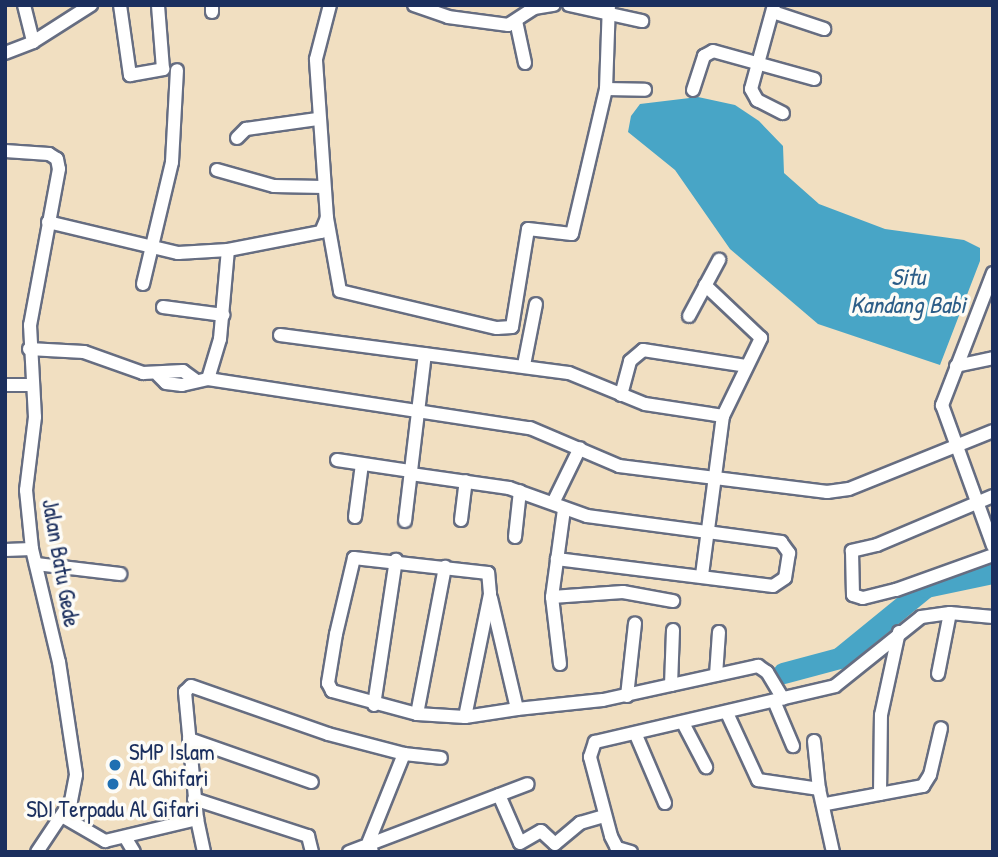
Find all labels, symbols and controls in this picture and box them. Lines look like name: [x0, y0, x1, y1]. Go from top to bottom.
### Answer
water label: Situ Kandang Babi: [850, 263, 966, 319]
street label: Jalan Batu Gede: [36, 497, 86, 629]
place label: SMP Islam Al Ghifari: [129, 738, 215, 792]
marker: SMP Islam Al Ghifari: [107, 757, 123, 773]
marker: SDI Terpadu Al Gifari: [105, 776, 121, 792]
place label: SDI Terpadu Al Gifari: [26, 795, 200, 823]

